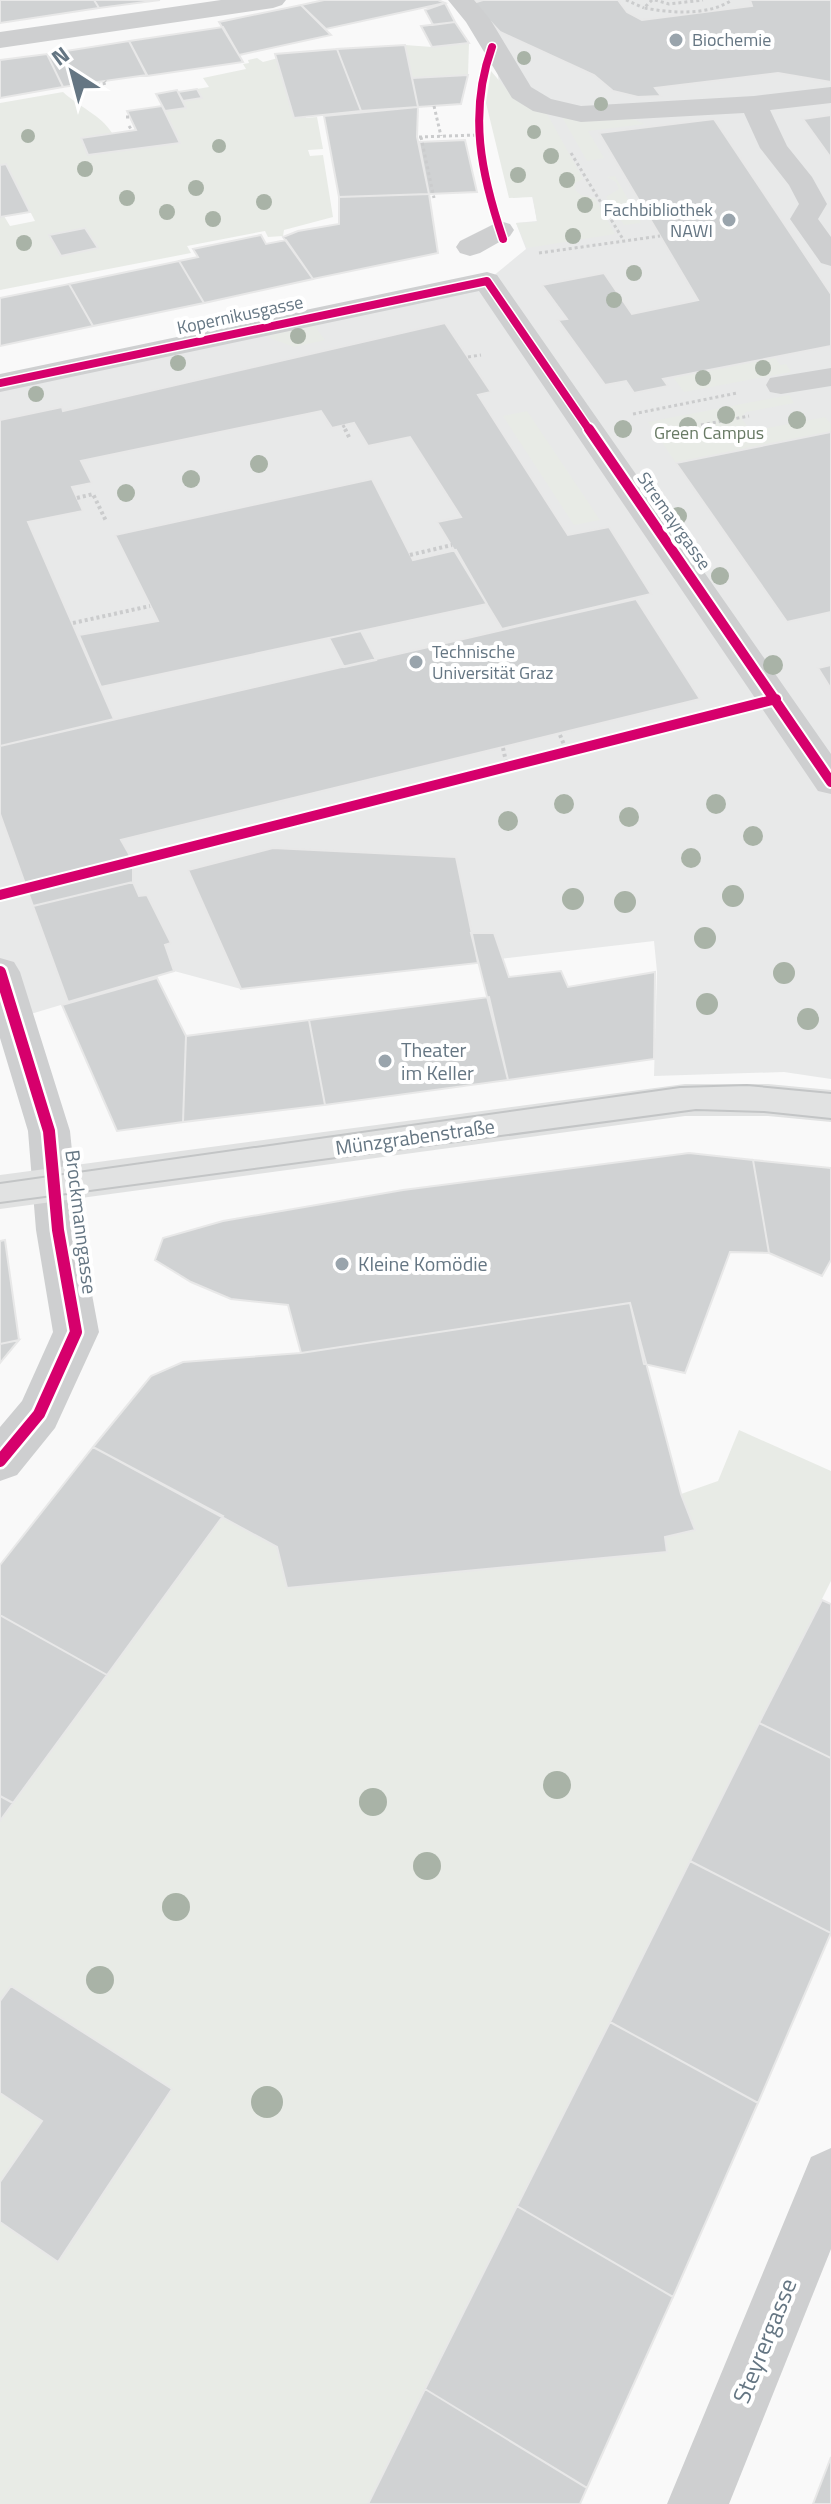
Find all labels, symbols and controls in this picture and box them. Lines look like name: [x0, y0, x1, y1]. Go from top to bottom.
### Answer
place label: Biochemie: [692, 26, 771, 53]
marker: Biochemie: [667, 31, 685, 49]
north arrow: [32, 32, 112, 112]
text: N: [44, 38, 76, 74]
place label: Fachbibliothek NAWI: [603, 196, 713, 244]
marker: Fachbibliothek NAWI: [720, 211, 738, 229]
street label: Kopernikusgasse: [174, 288, 306, 341]
park label: Green Campus: [654, 419, 764, 446]
street label: Stremayrgasse: [631, 466, 718, 575]
place label: Technische Universität Graz: [432, 638, 553, 686]
marker: Technische Universität Graz: [407, 653, 425, 671]
place label: Theater im Keller: [401, 1034, 474, 1088]
marker: Theater im Keller: [376, 1052, 394, 1070]
street label: Münzgrabenstraße: [333, 1110, 497, 1163]
street label: Brockmanngasse: [57, 1148, 106, 1296]
place label: Kleine Komödie: [358, 1248, 488, 1279]
marker: Kleine Komödie: [333, 1255, 351, 1273]
street label: Steyrergasse: [723, 2273, 805, 2408]

